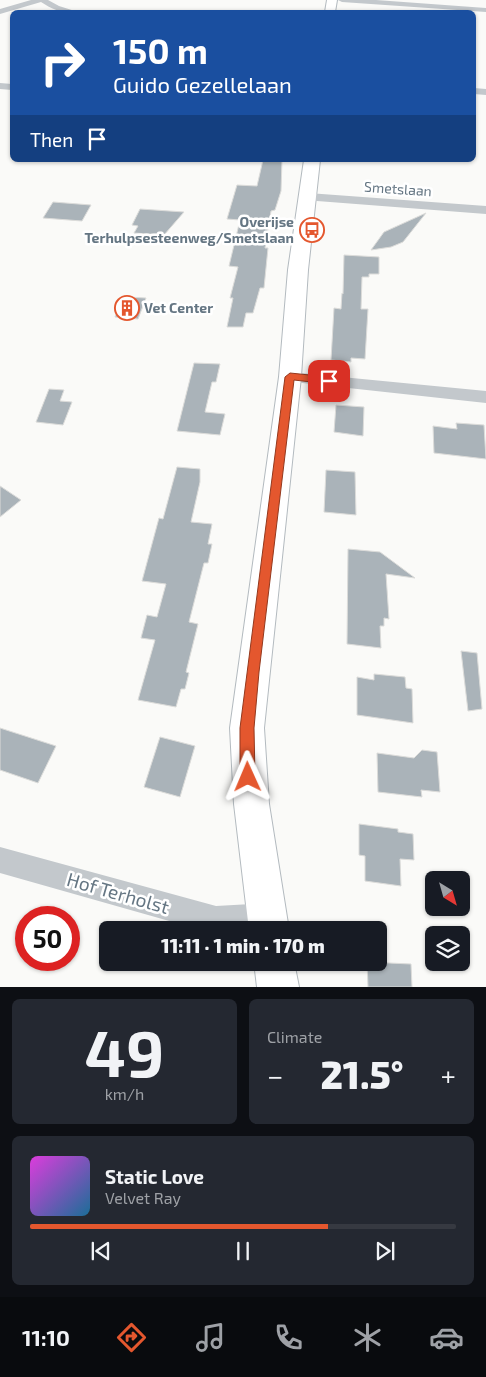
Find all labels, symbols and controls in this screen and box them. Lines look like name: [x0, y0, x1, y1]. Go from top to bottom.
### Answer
text: 150 m: [113, 29, 208, 71]
icon: right: [30, 30, 95, 95]
text: Guido Gezellelaan: [113, 71, 292, 97]
icon: arrive: [83, 125, 111, 153]
text: Then: [30, 128, 73, 151]
street label: Smetslaan: [364, 178, 432, 199]
place label: Overijse Terhulpsesteenweg/Smetslaan: [85, 213, 294, 246]
bus stop icon: Overijse Terhulpsesteenweg/Smetslaan: [299, 217, 325, 243]
building icon: Vet Center: [114, 295, 140, 321]
place label: Vet Center: [144, 299, 213, 316]
pin: [308, 360, 350, 402]
icon: arrive: [315, 367, 343, 395]
position arrow: [221, 750, 273, 802]
street label: Hof Terholst: [64, 867, 172, 918]
north arrow: [425, 871, 470, 916]
map controls: [425, 871, 470, 971]
speed limit sign: 50: [15, 906, 80, 971]
button: layers: [425, 926, 470, 971]
text: 11:11 · 1 min · 170 m: [161, 934, 325, 957]
text: 49: [85, 1012, 164, 1090]
text: Climate: [267, 1027, 322, 1046]
text: 21.5°: [320, 1051, 404, 1097]
text: −: [267, 1058, 283, 1092]
text: +: [441, 1058, 456, 1092]
text: km/h: [105, 1084, 144, 1103]
text: Static Love: [105, 1165, 204, 1188]
text: Velvet Ray: [105, 1188, 181, 1207]
icon: previous: [87, 1237, 115, 1265]
icon: pause: [229, 1237, 257, 1265]
icon: next: [371, 1237, 399, 1265]
icon: directions: [114, 1320, 149, 1355]
icon: music: [193, 1320, 228, 1355]
icon: phone: [271, 1320, 306, 1355]
icon: climate: [350, 1320, 385, 1355]
icon: car: [429, 1320, 464, 1355]
text: 11:10: [22, 1324, 70, 1350]

